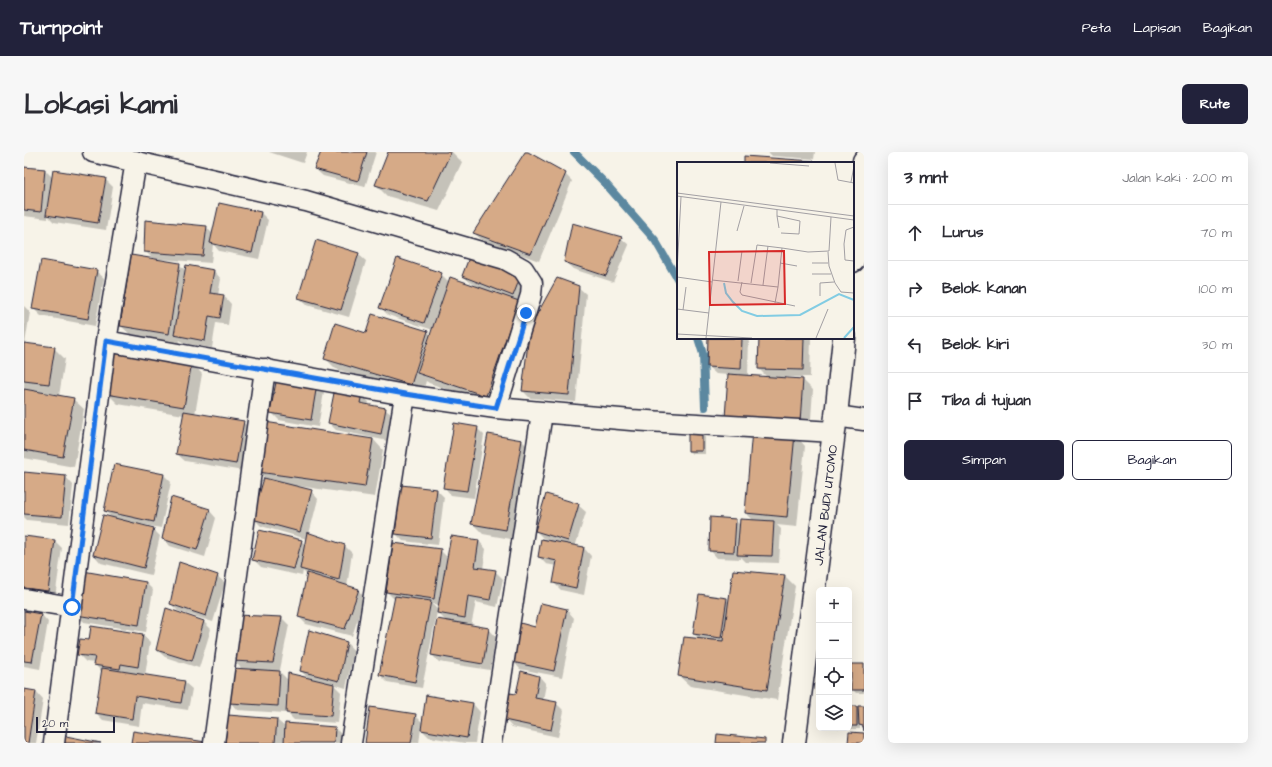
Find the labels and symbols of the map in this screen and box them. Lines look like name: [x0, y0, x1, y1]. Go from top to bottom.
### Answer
inset map: [677, 162, 854, 339]
route end: [517, 304, 535, 322]
street label: JALAN BUDI UTOMO: [810, 443, 842, 567]
route start: [63, 598, 81, 616]
scale bar: [36, 715, 115, 734]

